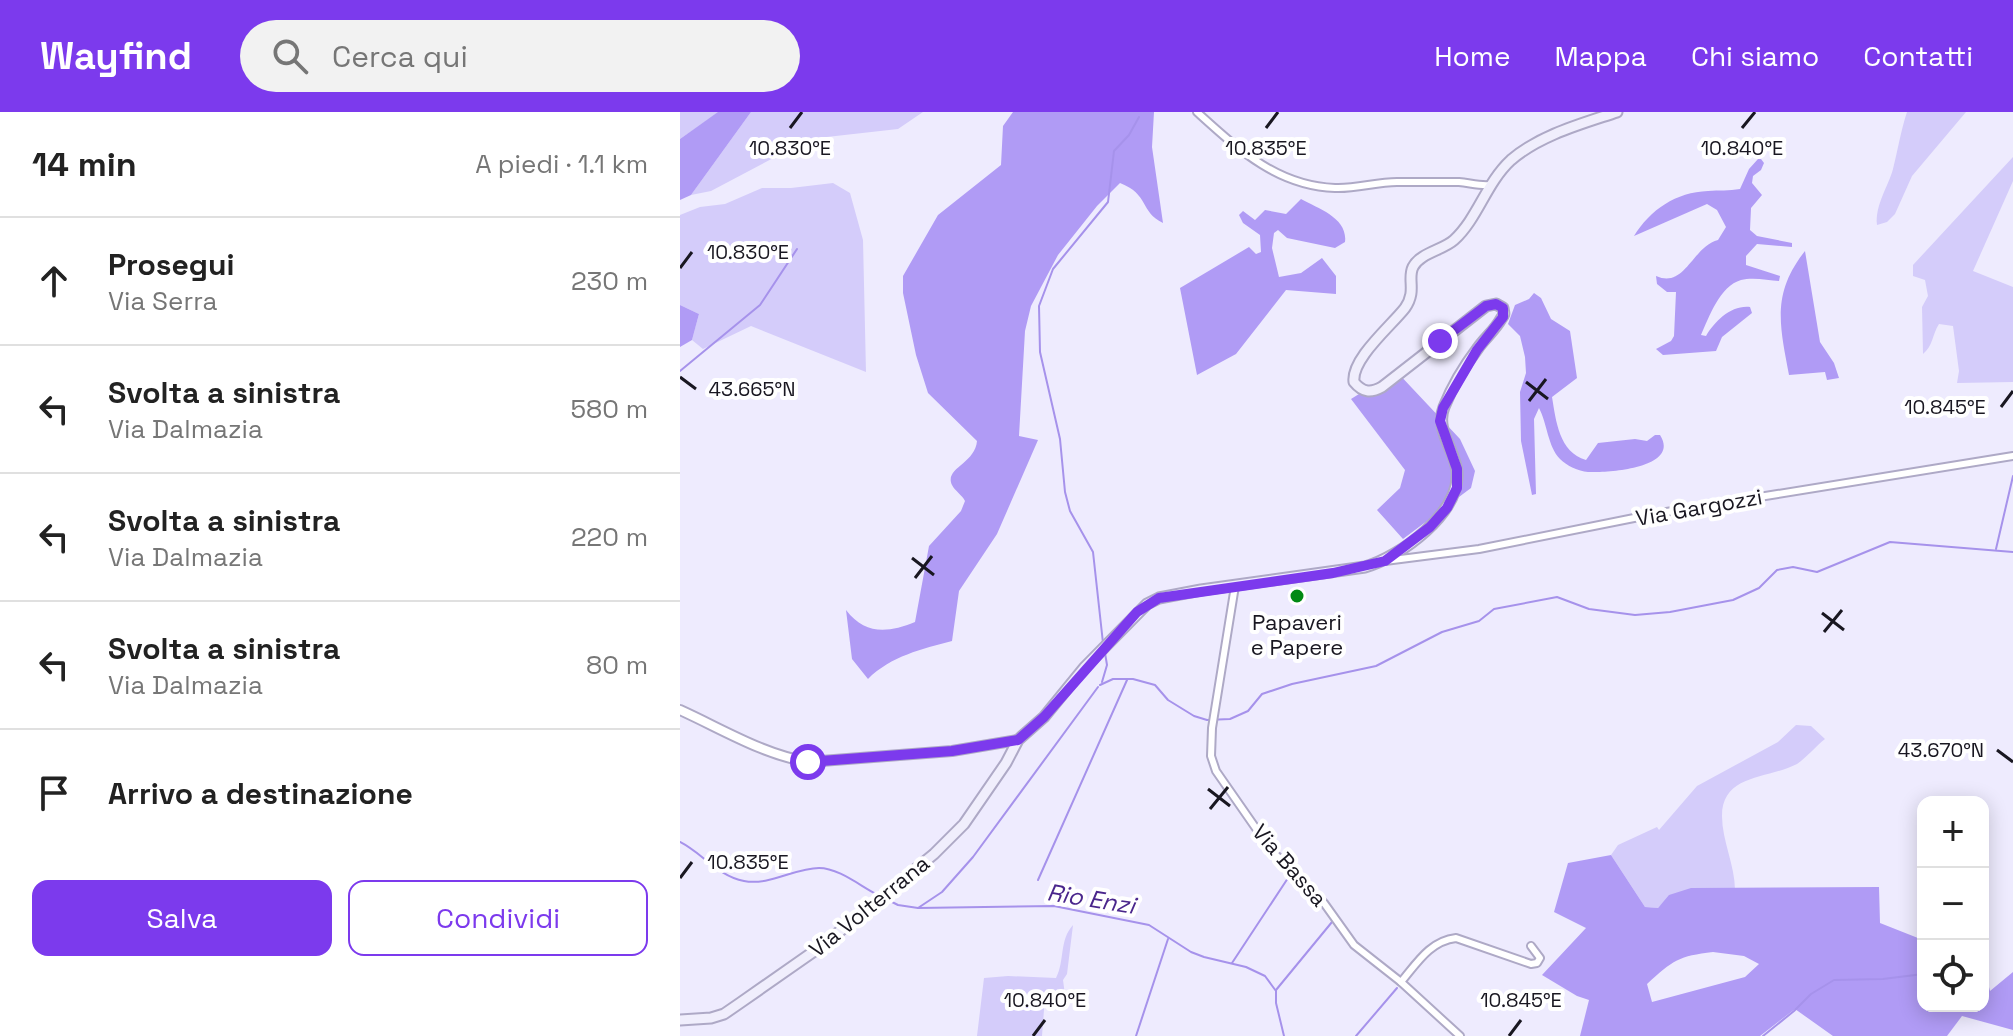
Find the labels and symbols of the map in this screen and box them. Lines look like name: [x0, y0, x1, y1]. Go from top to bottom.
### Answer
text: 10.830°E: [749, 135, 831, 161]
text: 10.835°E: [1225, 135, 1307, 161]
text: 10.840°E: [1701, 135, 1783, 161]
text: 10.830°E: [707, 239, 789, 265]
route end: [1422, 323, 1458, 359]
text: 43.665°N: [709, 376, 795, 402]
text: 10.845°E: [1904, 394, 1986, 420]
street label: Via Gargozzi: [1634, 482, 1764, 532]
marker: Papaveri e Papere: [1288, 587, 1306, 605]
place label: Papaveri e Papere: [1251, 608, 1343, 661]
text: 43.670°N: [1898, 737, 1984, 763]
route start: [790, 744, 826, 780]
street label: Via Bassa: [1247, 818, 1334, 912]
text: 10.835°E: [707, 849, 789, 875]
street label: Via Volterrana: [803, 849, 935, 963]
water label: Rio Enzi: [1045, 876, 1140, 921]
text: 10.840°E: [1004, 987, 1086, 1013]
text: 10.845°E: [1480, 987, 1562, 1013]

